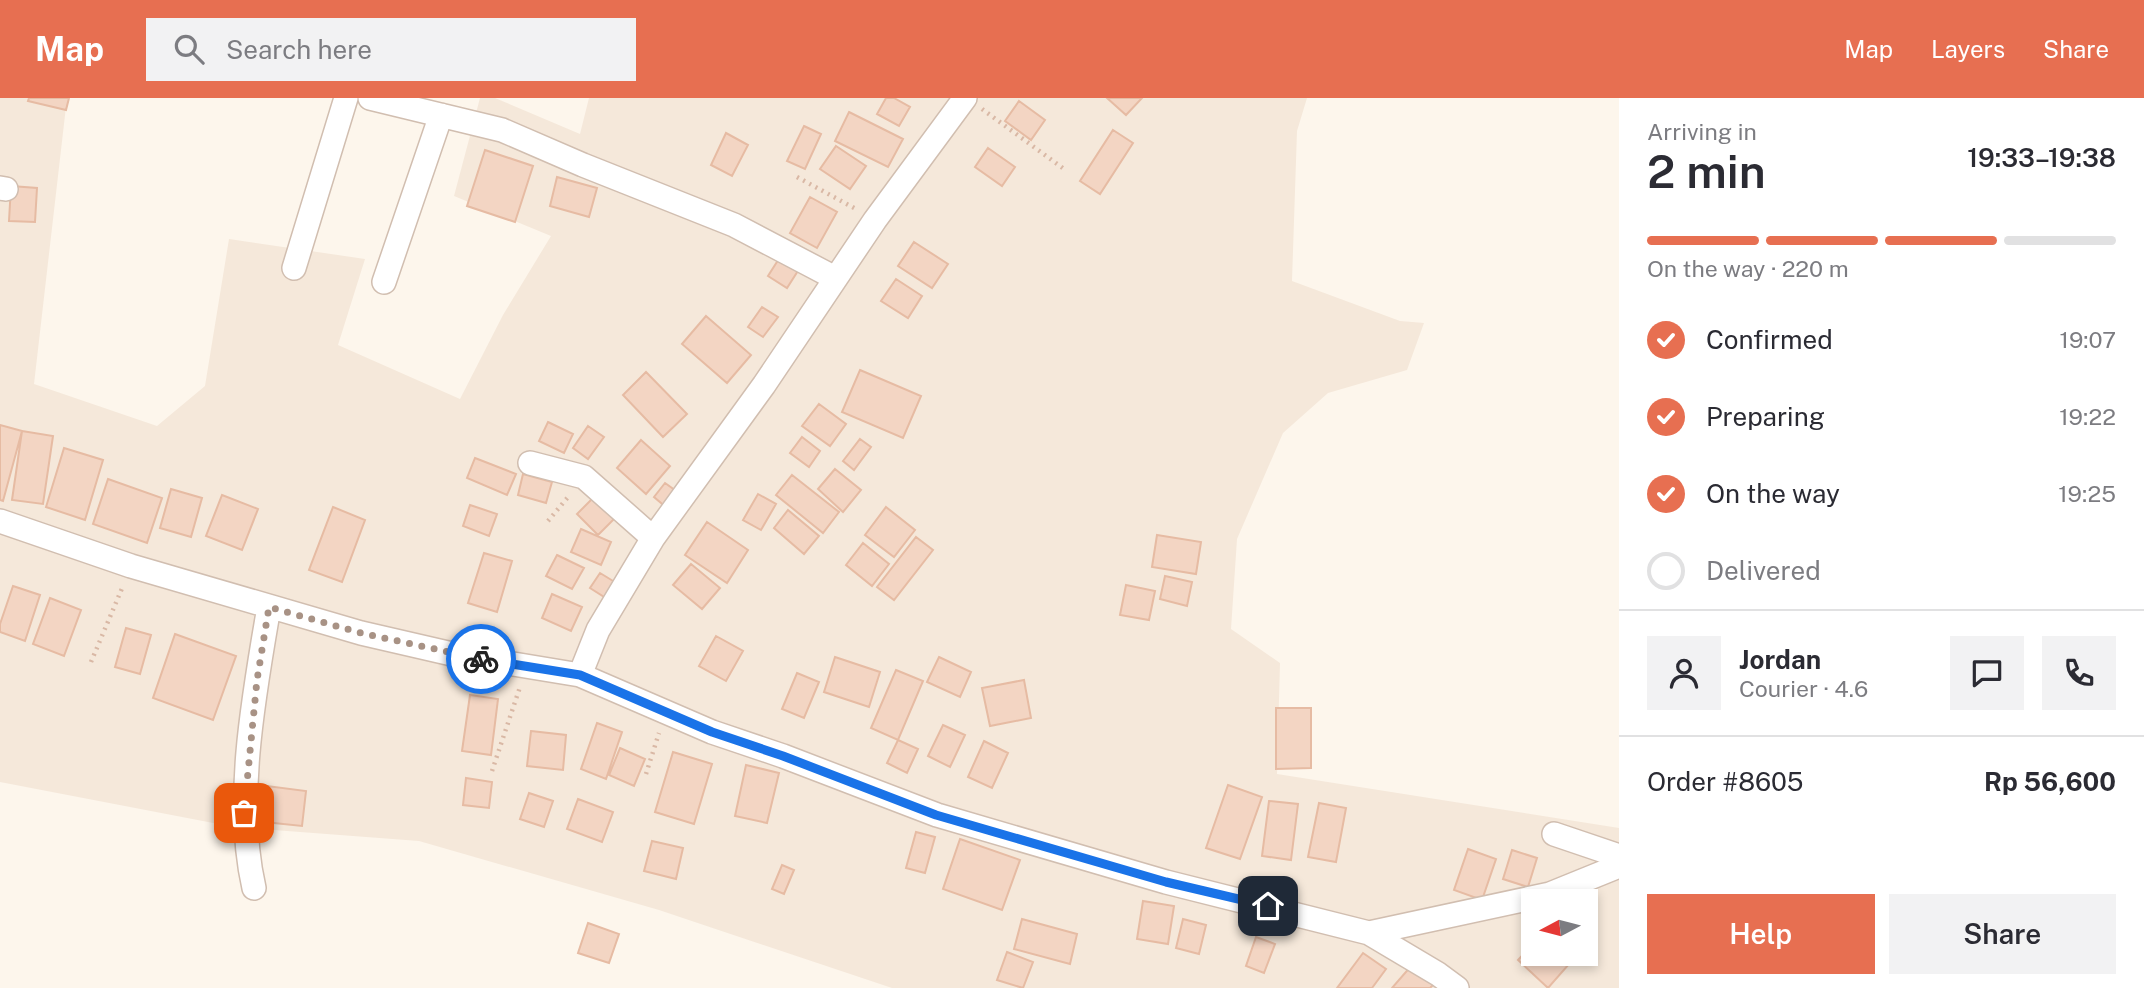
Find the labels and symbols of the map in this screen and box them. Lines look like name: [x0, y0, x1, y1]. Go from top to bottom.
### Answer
courier: [446, 624, 516, 694]
pin: [214, 783, 274, 843]
pin: [1238, 876, 1298, 936]
north arrow: [1521, 889, 1598, 966]

